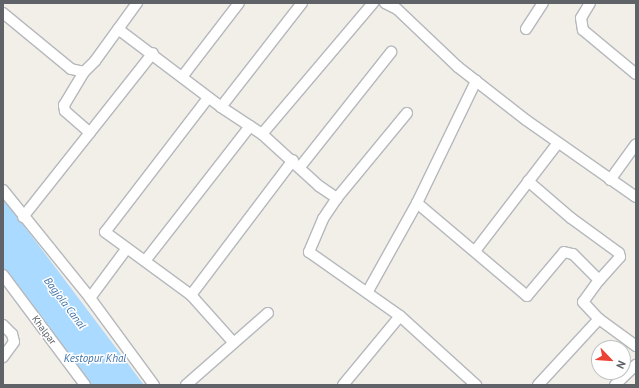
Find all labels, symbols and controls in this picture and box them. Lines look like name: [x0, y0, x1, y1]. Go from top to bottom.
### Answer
water label: Bagjola Canal: [41, 274, 89, 332]
street label: Khalpar: [29, 313, 59, 347]
north arrow: [591, 340, 631, 380]
water label: Kestopur Khal: [64, 351, 126, 365]
text: N: [613, 358, 629, 371]

